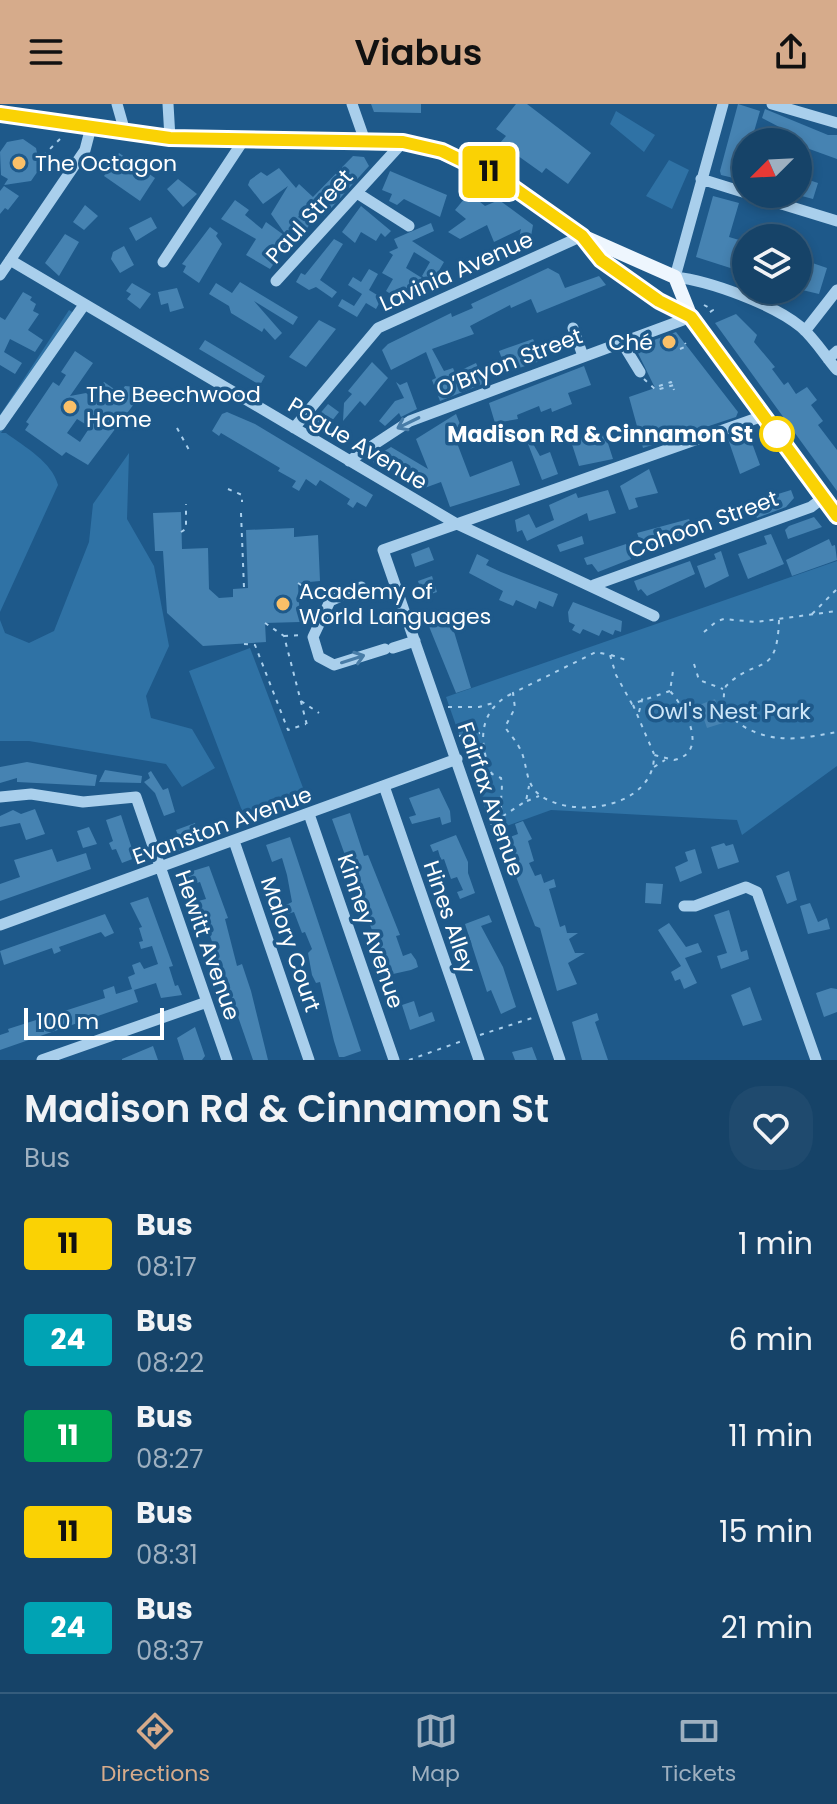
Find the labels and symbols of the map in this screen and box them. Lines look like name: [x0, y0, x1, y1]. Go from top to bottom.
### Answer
north arrow: [732, 128, 812, 208]
line badge: 11: [453, 146, 525, 198]
place label: The Octagon: [35, 148, 177, 179]
marker: The Octagon: [10, 154, 28, 172]
street label: Paul Street: [259, 162, 360, 270]
street label: Lavinia Avenue: [375, 224, 538, 319]
street label: O’Bryon Street: [431, 320, 587, 405]
place label: Ché: [608, 327, 653, 358]
marker: Ché: [660, 333, 678, 351]
place label: The Beechwood Home: [86, 379, 261, 435]
street label: Pogue Avenue: [282, 389, 433, 497]
marker: The Beechwood Home: [61, 398, 79, 416]
one-way arrow: [397, 416, 421, 431]
marker: Madison Rd & Cinnamon St: [760, 417, 794, 451]
place label: Madison Rd & Cinnamon St: [447, 419, 753, 450]
street label: Cohoon Street: [624, 483, 783, 566]
place label: Academy of World Languages: [299, 576, 491, 632]
marker: Academy of World Languages: [274, 595, 292, 613]
one-way arrow: [340, 651, 366, 666]
park label: Owl's Nest Park: [647, 696, 811, 727]
street label: Fairfax Avenue: [450, 718, 531, 880]
street label: Evanston Avenue: [128, 779, 316, 872]
street label: Kinney Avenue: [330, 850, 411, 1012]
street label: Hines Alley: [416, 857, 483, 978]
street label: Hewitt Avenue: [167, 866, 248, 1024]
street label: Malory Court: [253, 872, 328, 1016]
scale bar: [24, 1004, 164, 1040]

